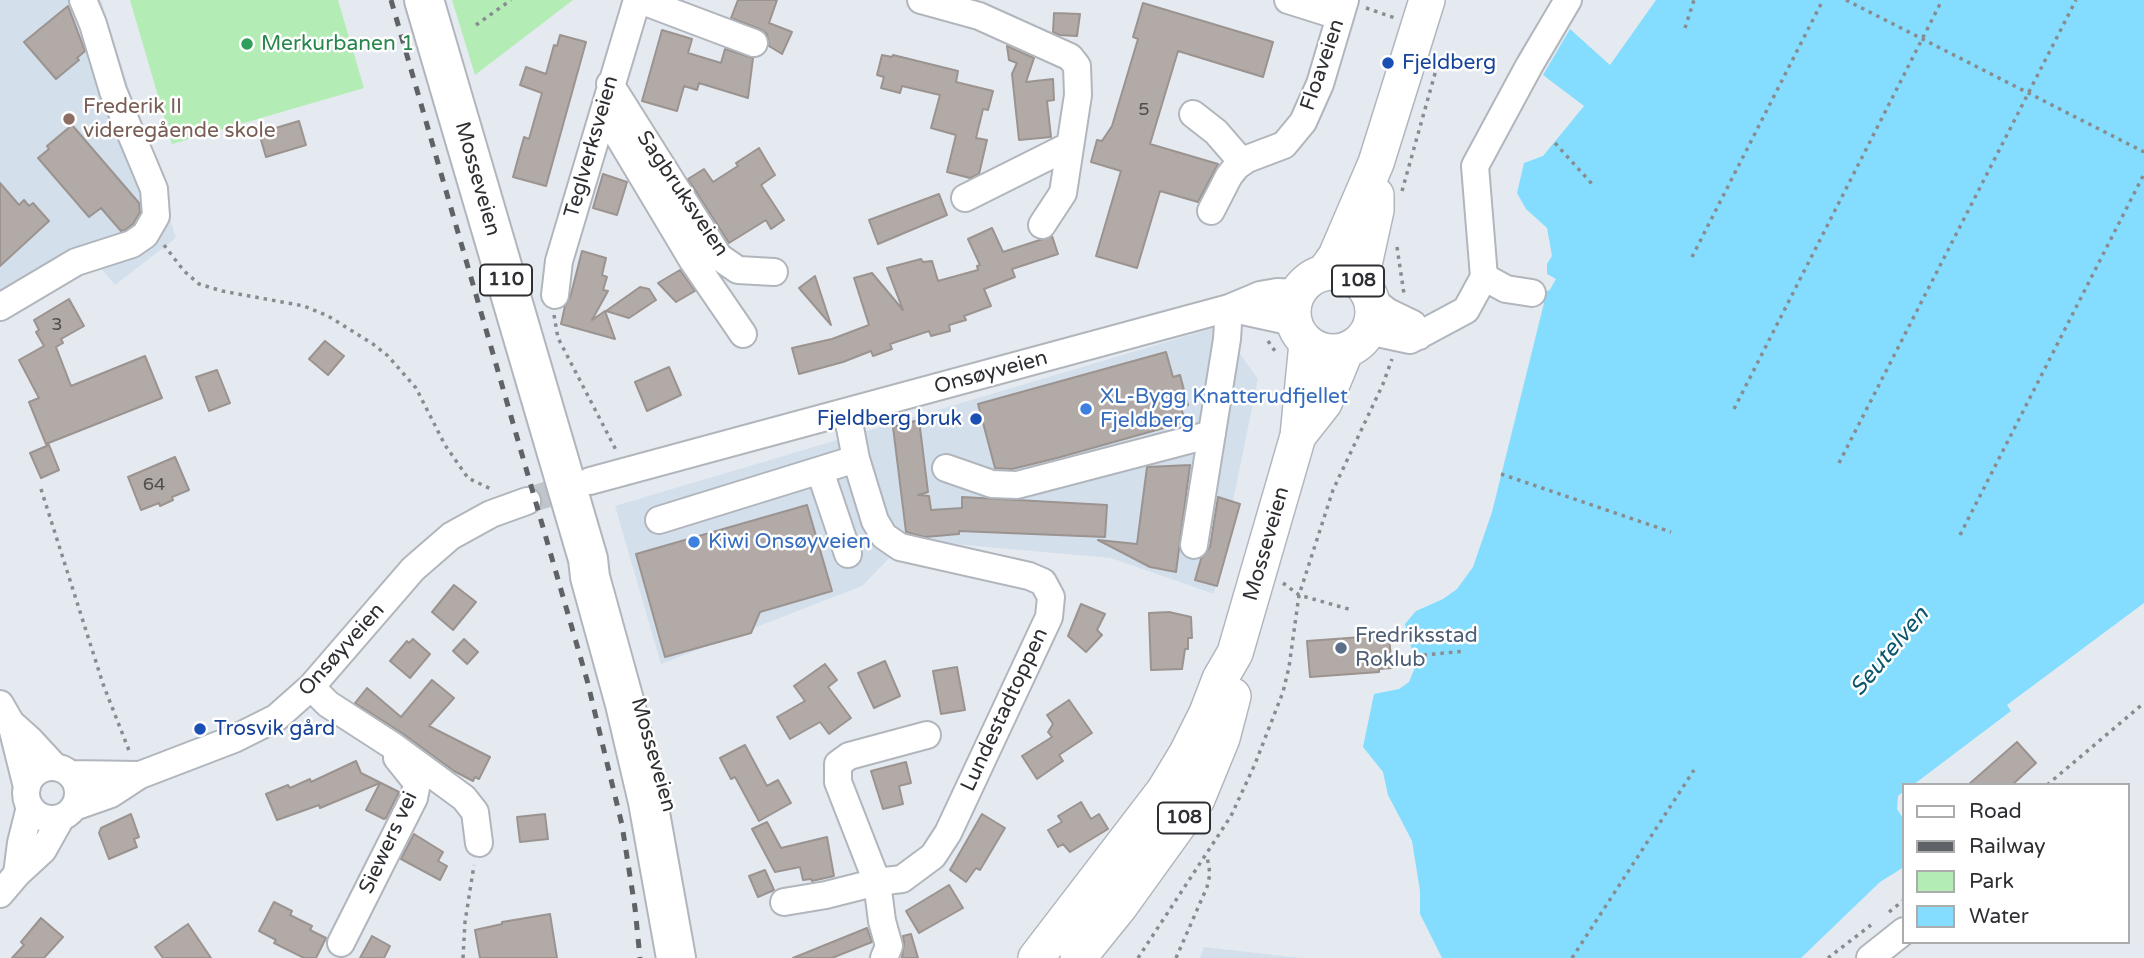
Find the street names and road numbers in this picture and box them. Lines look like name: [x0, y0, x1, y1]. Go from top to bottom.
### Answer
street label: Floaveien: [1296, 16, 1350, 114]
street label: Teglverksveien: [560, 73, 624, 221]
street label: Mosseveien: [449, 119, 505, 239]
street label: Sagbruksveien: [631, 126, 733, 262]
road number: 110: [480, 264, 532, 296]
road number: 108: [1332, 266, 1384, 296]
street label: Onsøyveien: [932, 346, 1050, 400]
street label: Mosseveien: [1239, 484, 1295, 604]
street label: Onsøyveien: [294, 598, 390, 702]
street label: Lundestadtoppen: [956, 624, 1054, 796]
street label: Mosseveien: [625, 695, 681, 815]
street label: Siewers vei: [354, 788, 424, 898]
road number: 108: [1158, 803, 1210, 834]

